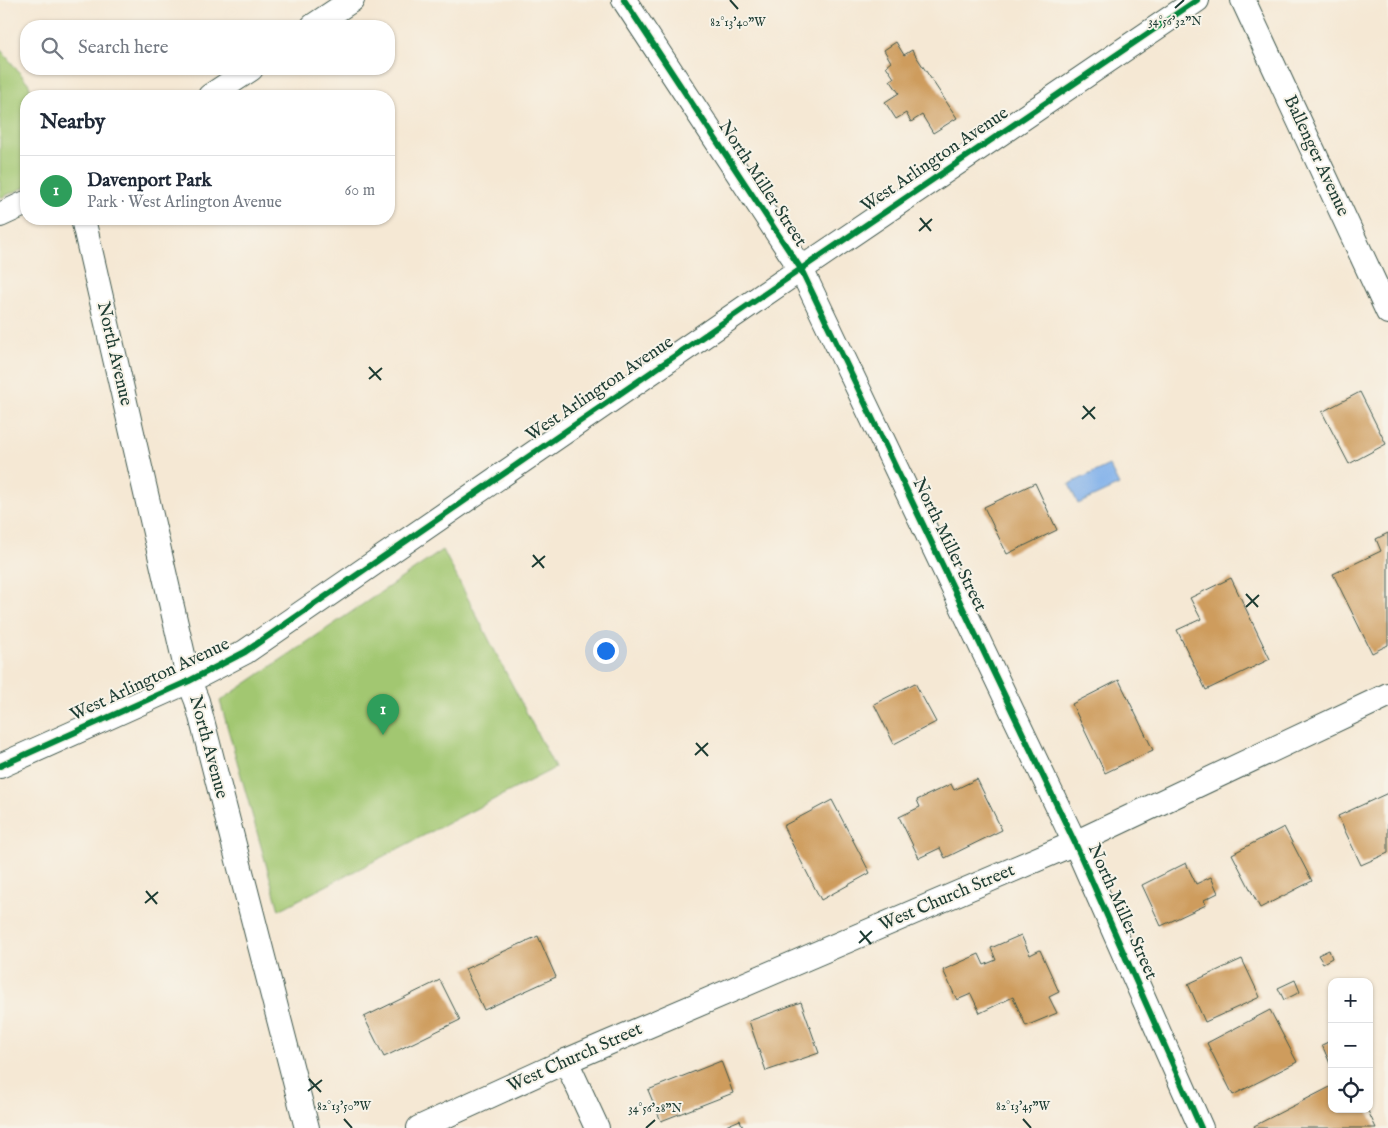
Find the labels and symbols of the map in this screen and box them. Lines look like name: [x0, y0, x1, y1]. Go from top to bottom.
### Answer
text: 34°56'32"N: [1148, 14, 1202, 29]
text: 82°13'40"W: [710, 15, 766, 30]
street label: Ballenger Avenue: [1278, 92, 1354, 220]
street label: West Arlington Avenue: [857, 102, 1013, 218]
street label: North Miller Street: [713, 116, 811, 252]
street label: North Avenue: [91, 300, 137, 408]
street label: West Arlington Avenue: [522, 331, 678, 447]
street label: North Miller Street: [907, 474, 991, 616]
street label: West Arlington Avenue: [67, 633, 233, 727]
your location: [593, 638, 619, 664]
street label: North Avenue: [183, 693, 233, 801]
pin: 1: [367, 694, 399, 735]
street label: North Miller Street: [1082, 841, 1162, 983]
street label: West Church Street: [876, 859, 1018, 937]
street label: West Church Street: [504, 1018, 646, 1098]
text: 82°13'50"W: [317, 1099, 372, 1114]
text: 82°13'45"W: [996, 1099, 1051, 1114]
text: 34°56'28"N: [628, 1101, 682, 1116]

